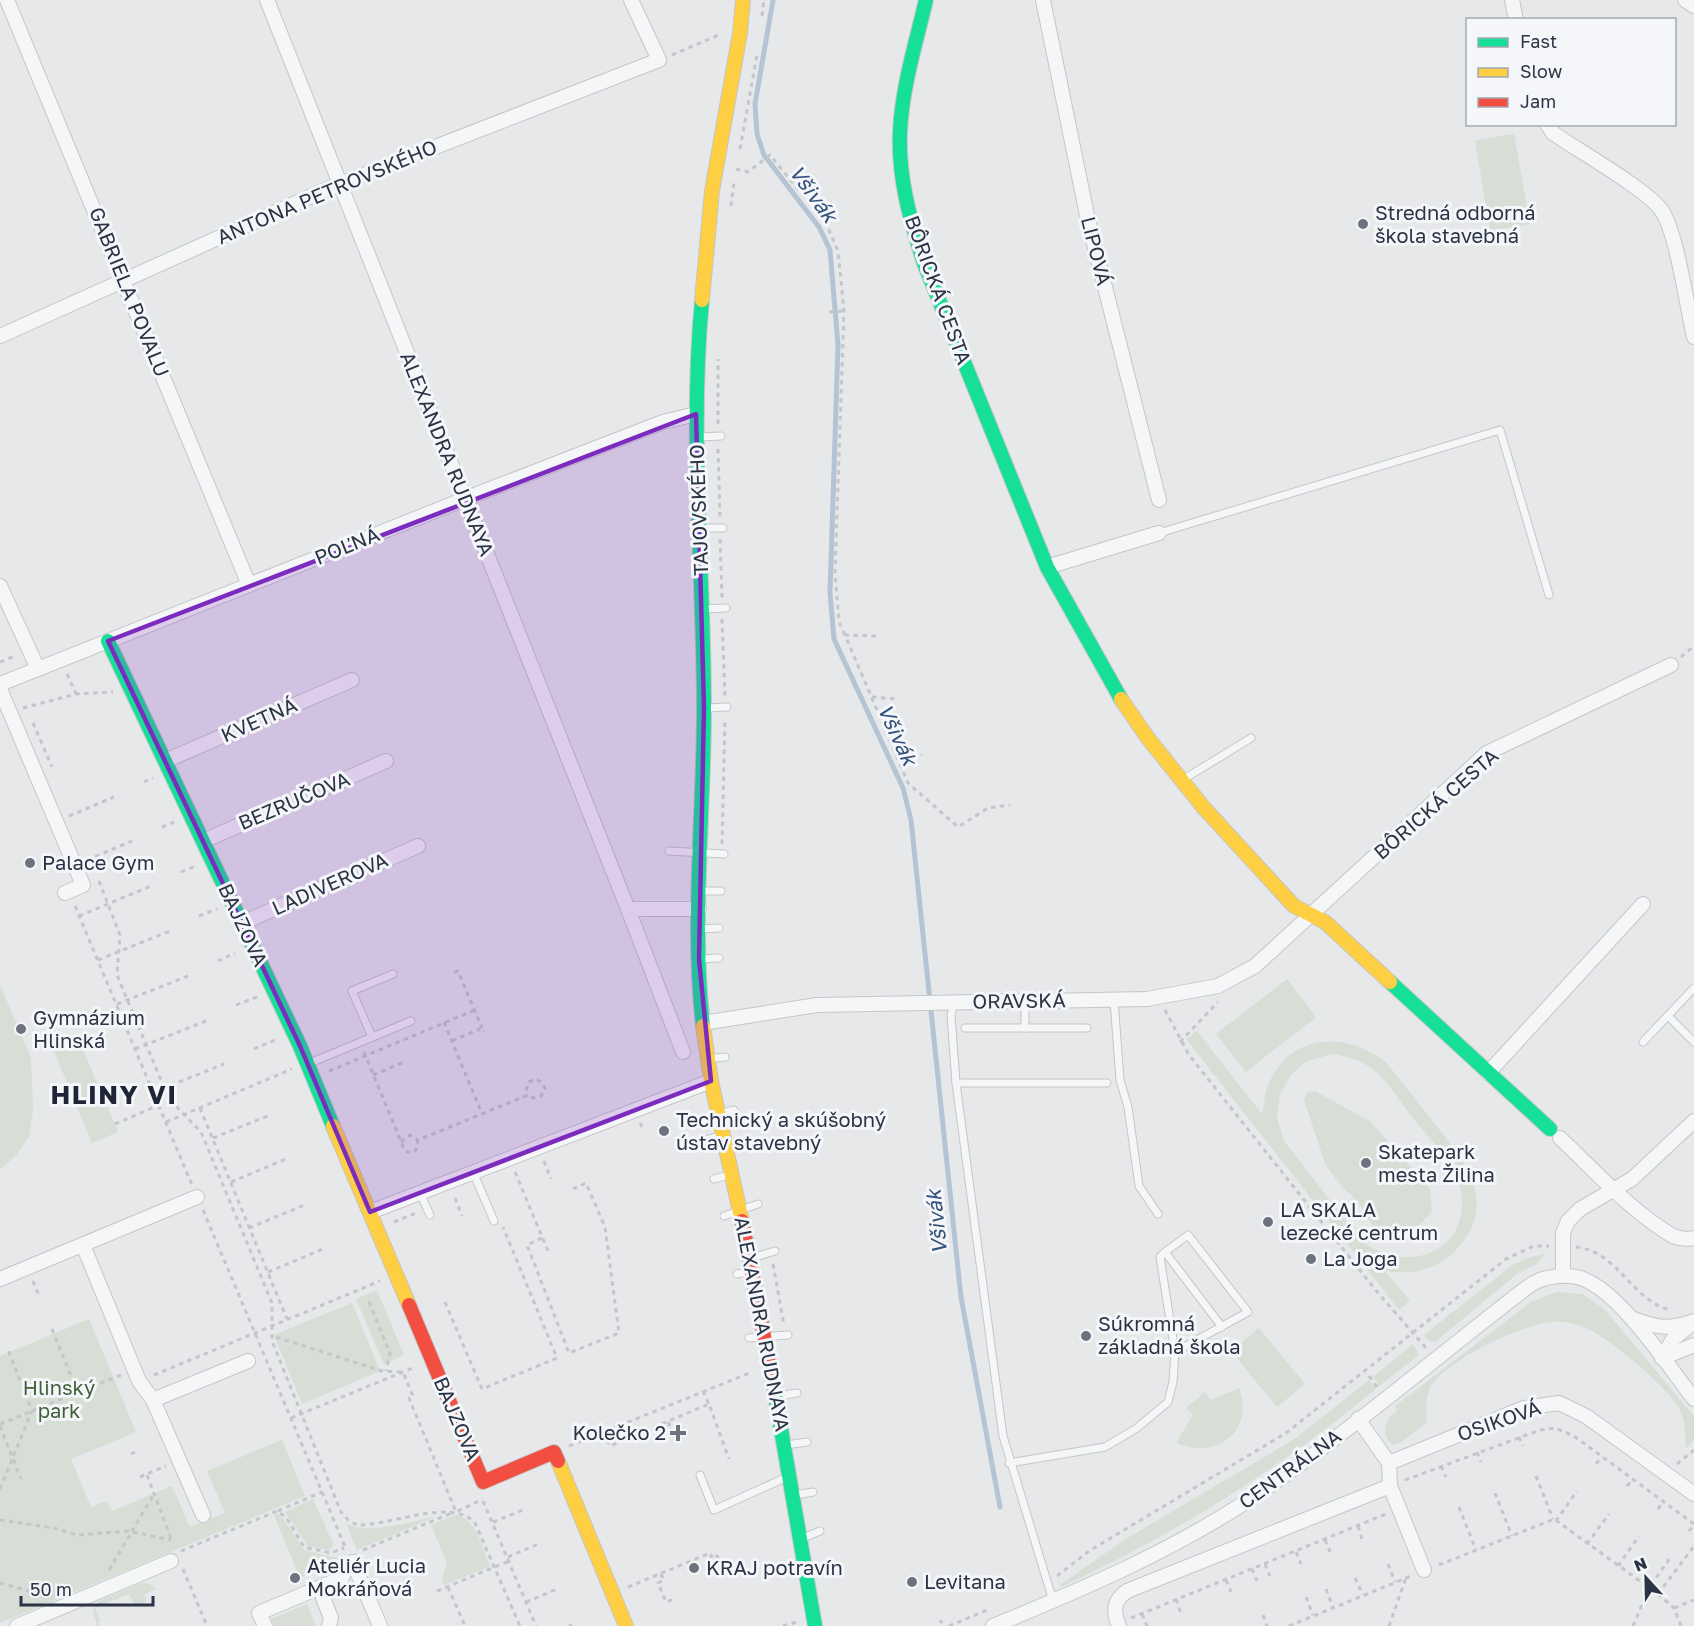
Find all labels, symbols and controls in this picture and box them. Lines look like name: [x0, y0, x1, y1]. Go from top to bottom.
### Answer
legend: [1466, 18, 1676, 126]
text: Fast: [1520, 30, 1557, 52]
text: Slow: [1520, 60, 1563, 82]
text: Jam: [1520, 90, 1556, 112]
street label: ANTONA PETROVSKÉHO: [213, 134, 440, 248]
water label: Všivák: [784, 160, 845, 229]
place label: Stredná odborná škola stavebná: [1375, 200, 1536, 247]
street label: GABRIELA POVALU: [85, 203, 175, 380]
street label: BÔRICKÁ CESTA: [901, 212, 977, 367]
street label: LIPOVÁ: [1077, 214, 1117, 288]
marker: Stredná odborná škola stavebná: [1356, 217, 1370, 231]
street label: ALEXANDRA RUDNAYA: [396, 348, 500, 559]
street label: TAJOVSKÉHO: [684, 444, 712, 576]
street label: POĽNÁ: [311, 521, 383, 569]
street label: KVETNÁ: [217, 692, 300, 746]
water label: Všivák: [872, 700, 924, 771]
street label: BÔRICKÁ CESTA: [1368, 743, 1502, 864]
street label: BEZRUČOVA: [234, 766, 353, 834]
street label: LADIVEROVA: [268, 847, 391, 919]
place label: Palace Gym: [42, 850, 154, 874]
marker: Palace Gym: [23, 856, 37, 870]
street label: BAJZOVA: [214, 879, 274, 970]
street label: ORAVSKÁ: [972, 987, 1066, 1013]
place label: Gymnázium Hlinská: [33, 1005, 145, 1052]
marker: Gymnázium Hlinská: [14, 1022, 28, 1036]
district label: HLINY VI: [50, 1079, 178, 1110]
place label: Technický a skúšobný ústav stavebný: [676, 1107, 886, 1154]
marker: Technický a skúšobný ústav stavebný: [657, 1124, 671, 1138]
place label: Skatepark mesta Žilina: [1378, 1139, 1495, 1186]
marker: Skatepark mesta Žilina: [1359, 1156, 1373, 1170]
water label: Všivák: [919, 1186, 952, 1256]
place label: LA SKALA lezecké centrum: [1280, 1197, 1438, 1244]
street label: ALEXANDRA RUDNAYA: [730, 1215, 796, 1433]
marker: LA SKALA lezecké centrum: [1261, 1215, 1275, 1229]
place label: La Joga: [1323, 1246, 1398, 1270]
marker: La Joga: [1304, 1252, 1318, 1266]
place label: Súkromná základná škola: [1098, 1311, 1241, 1358]
marker: Súkromná základná škola: [1079, 1329, 1093, 1343]
street label: BAJZOVA: [430, 1373, 486, 1464]
park label: Hlinský park: [23, 1375, 95, 1422]
street label: OSIKOVÁ: [1454, 1395, 1544, 1446]
place label: Kolečko 2: [572, 1420, 666, 1444]
street label: CENTRÁLNA: [1234, 1423, 1345, 1513]
marker: Kolečko 2: [671, 1426, 685, 1440]
north arrow: [1616, 1548, 1676, 1608]
place label: Ateliér Lucia Mokráňová: [307, 1553, 426, 1600]
text: N: [1631, 1553, 1650, 1576]
place label: KRAJ potravín: [706, 1555, 843, 1579]
marker: KRAJ potravín: [687, 1561, 701, 1575]
scale bar: [21, 1569, 153, 1607]
place label: Levitana: [924, 1569, 1006, 1593]
marker: Ateliér Lucia Mokráňová: [288, 1571, 302, 1585]
marker: Levitana: [905, 1575, 919, 1589]
text: 50 m: [30, 1578, 72, 1600]

